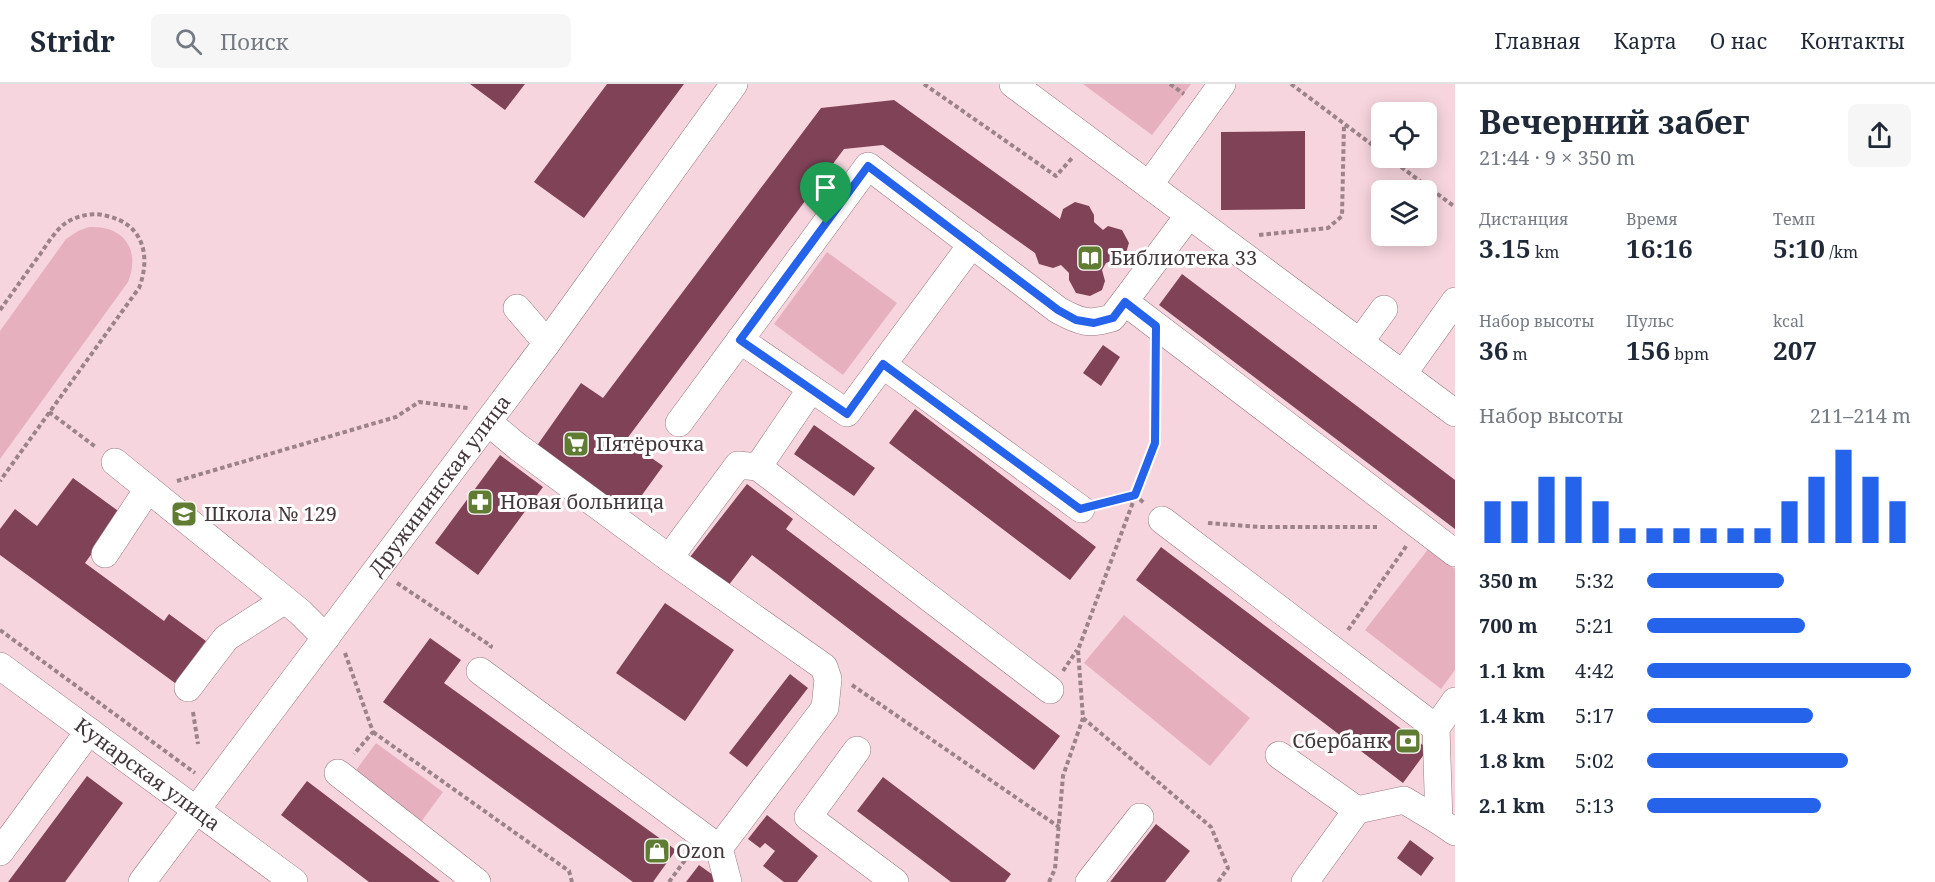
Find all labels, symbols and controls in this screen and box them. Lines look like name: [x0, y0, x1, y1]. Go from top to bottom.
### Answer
search box: [151, 14, 571, 68]
text: Stridr: [30, 22, 115, 60]
icon: search: [172, 25, 205, 58]
text: Поиск: [220, 26, 289, 56]
text: Главная: [1494, 27, 1581, 55]
text: Карта: [1614, 27, 1677, 55]
text: О нас: [1710, 27, 1767, 55]
text: Контакты: [1800, 27, 1905, 55]
text: Вечерний забег: [1479, 99, 1749, 144]
map controls: [1371, 102, 1437, 246]
button: locate: [1371, 102, 1437, 168]
button: share: [1848, 104, 1911, 167]
text: 21:44 · 9 × 350 m: [1479, 144, 1635, 171]
pin: [800, 162, 851, 224]
icon: arrive: [809, 171, 842, 204]
button: layers: [1371, 180, 1437, 246]
text: Дистанция: [1479, 208, 1568, 230]
text: Время: [1626, 208, 1678, 230]
text: Темп: [1773, 208, 1815, 230]
text: 3.15: [1479, 230, 1531, 266]
text: 16:16: [1626, 230, 1693, 266]
text: 5:10: [1773, 230, 1825, 266]
text: km: [1531, 241, 1559, 263]
text: /km: [1825, 241, 1858, 263]
library icon: Библиотека 33: [1075, 243, 1105, 273]
place label: Библиотека 33: [1110, 244, 1257, 271]
text: Набор высоты: [1479, 310, 1594, 332]
text: Пульс: [1626, 310, 1674, 332]
text: kcal: [1773, 310, 1804, 332]
text: 36: [1479, 332, 1508, 368]
text: 156: [1626, 332, 1670, 368]
text: 207: [1773, 332, 1817, 368]
text: m: [1508, 343, 1528, 365]
text: bpm: [1670, 343, 1709, 365]
street label: Дружининская улица: [363, 389, 517, 581]
text: Набор высоты: [1479, 402, 1623, 429]
text: 211–214 m: [1810, 402, 1911, 429]
supermarket icon: Пятёрочка: [561, 429, 591, 459]
place label: Пятёрочка: [596, 430, 705, 457]
pharmacy icon: Новая больница: [465, 487, 495, 517]
place label: Новая больница: [500, 488, 664, 515]
school or university icon: Школа № 129: [169, 499, 199, 529]
place label: Школа № 129: [204, 500, 337, 527]
text: 350 m: [1479, 567, 1538, 594]
text: 5:32: [1575, 567, 1614, 594]
text: 700 m: [1479, 612, 1538, 639]
text: 5:21: [1575, 612, 1614, 639]
text: 1.1 km: [1479, 657, 1545, 684]
text: 4:42: [1575, 657, 1614, 684]
text: 1.4 km: [1479, 702, 1545, 729]
text: 5:17: [1575, 702, 1614, 729]
street label: Кунарская улица: [69, 711, 226, 836]
bank icon: Сбербанк: [1393, 726, 1423, 756]
place label: Сбербанк: [1292, 727, 1388, 754]
text: 1.8 km: [1479, 747, 1545, 774]
text: 5:02: [1575, 747, 1614, 774]
text: 2.1 km: [1479, 792, 1545, 819]
text: 5:13: [1575, 792, 1614, 819]
shop icon: Ozon: [642, 836, 672, 866]
place label: Ozon: [676, 837, 726, 864]

